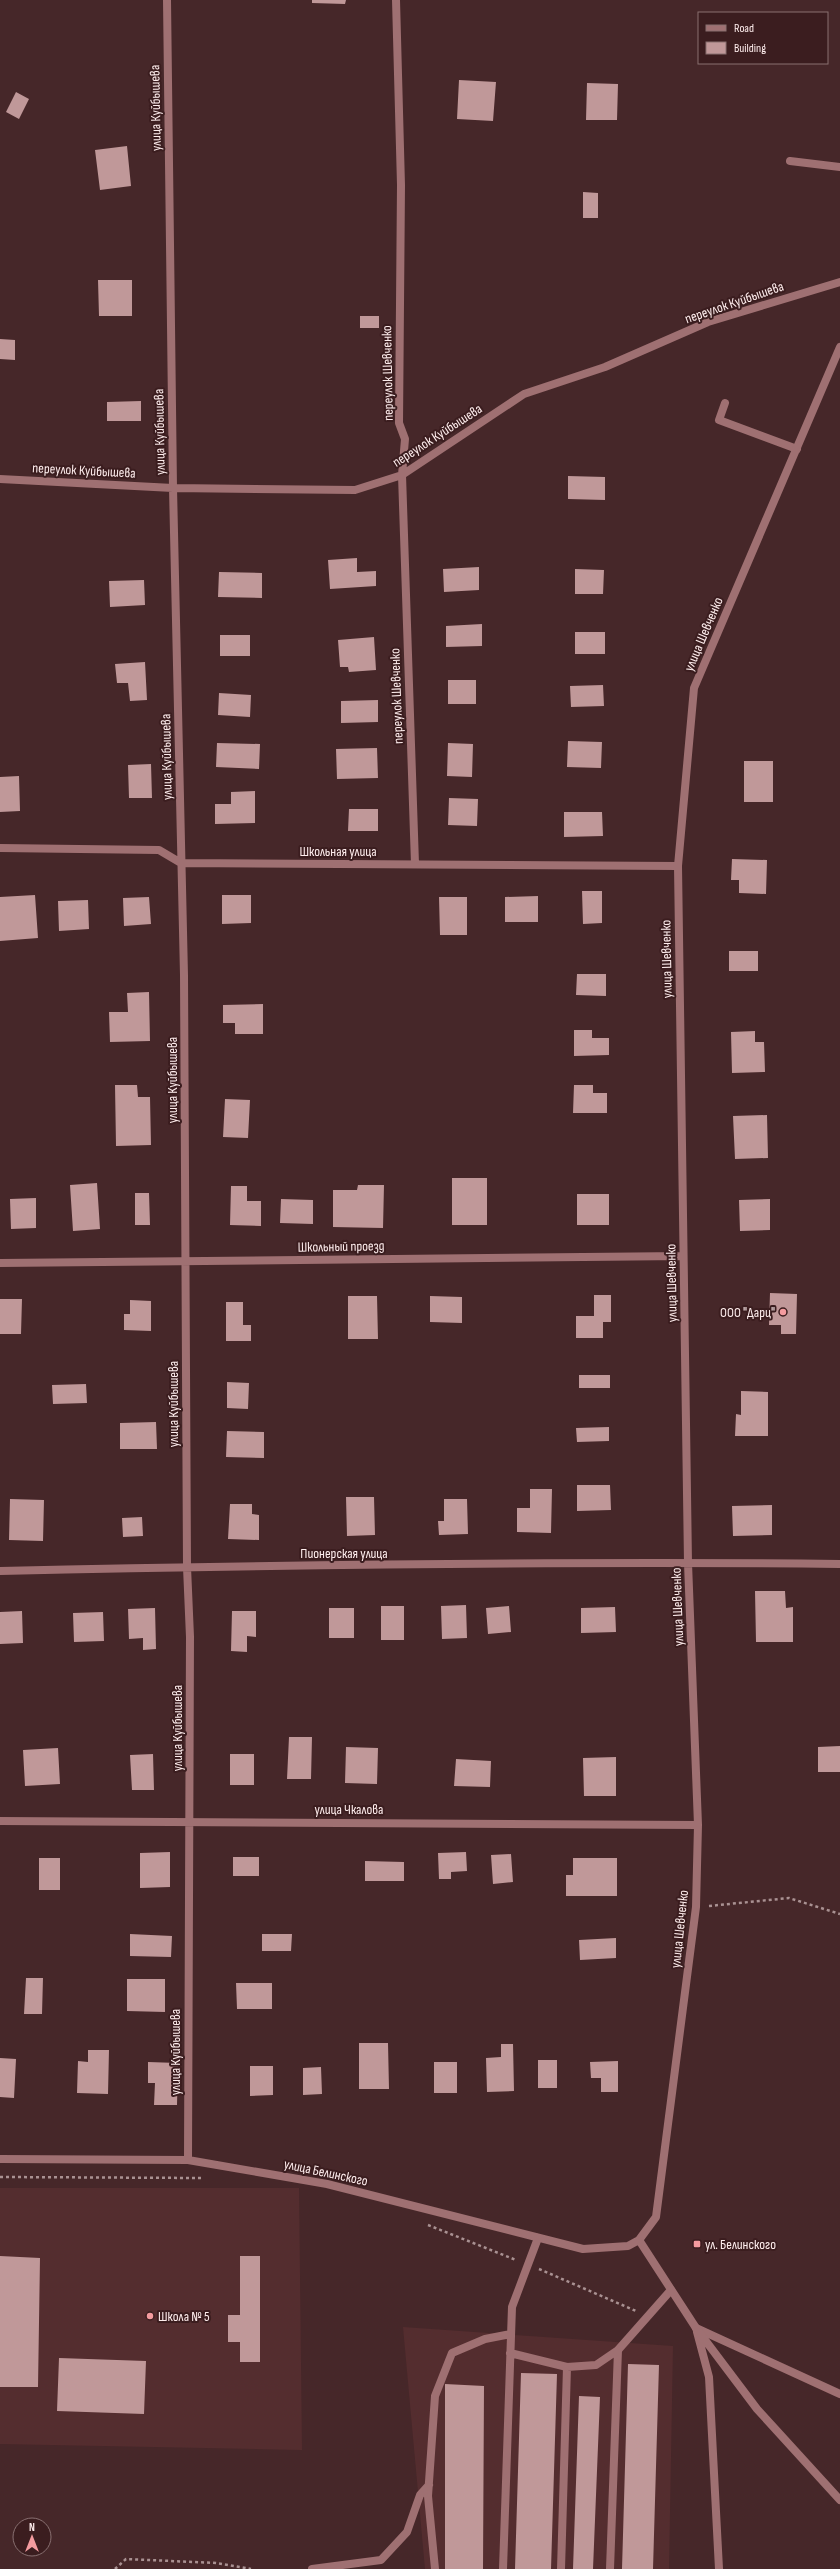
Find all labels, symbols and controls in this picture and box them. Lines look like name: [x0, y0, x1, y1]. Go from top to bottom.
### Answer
legend: [698, 12, 828, 64]
text: Road: [734, 21, 754, 36]
text: Building: [734, 41, 766, 56]
street label: улица Куйбышева: [146, 65, 165, 151]
street label: переулок Куйбышева: [682, 278, 786, 327]
street label: переулок Шевченко: [378, 325, 397, 421]
street label: улица Куйбышева: [150, 389, 169, 475]
street label: переулок Куйбышева: [389, 400, 485, 471]
street label: переулок Куйбышева: [32, 459, 136, 482]
street label: улица Шевченко: [680, 595, 727, 674]
street label: переулок Шевченко: [386, 648, 407, 744]
street label: улица Куйбышева: [157, 714, 176, 800]
street label: Школьная улица: [299, 843, 377, 860]
street label: улица Шевченко: [657, 919, 676, 998]
street label: улица Куйбышева: [164, 1037, 181, 1123]
street label: Школьный проезд: [297, 1237, 385, 1256]
street label: улица Шевченко: [662, 1243, 681, 1322]
place label: ООО "Дарц": [720, 1304, 775, 1321]
marker: ООО "Дарц": [778, 1307, 788, 1317]
street label: улица Куйбышева: [165, 1361, 182, 1447]
street label: Пионерская улица: [300, 1545, 388, 1562]
street label: улица Шевченко: [668, 1567, 687, 1647]
street label: улица Куйбышева: [169, 1685, 186, 1771]
street label: улица Чкалова: [315, 1801, 383, 1818]
street label: улица Шевченко: [667, 1889, 692, 1969]
street label: улица Куйбышева: [167, 2009, 184, 2095]
street label: улица Белинского: [282, 2155, 370, 2190]
place label: ул. Белинского: [705, 2236, 776, 2253]
marker: ул. Белинского: [692, 2239, 702, 2249]
place label: Школа № 5: [158, 2308, 210, 2325]
marker: Школа № 5: [145, 2311, 155, 2321]
north arrow: [12, 2517, 52, 2557]
text: N: [29, 2521, 35, 2534]

